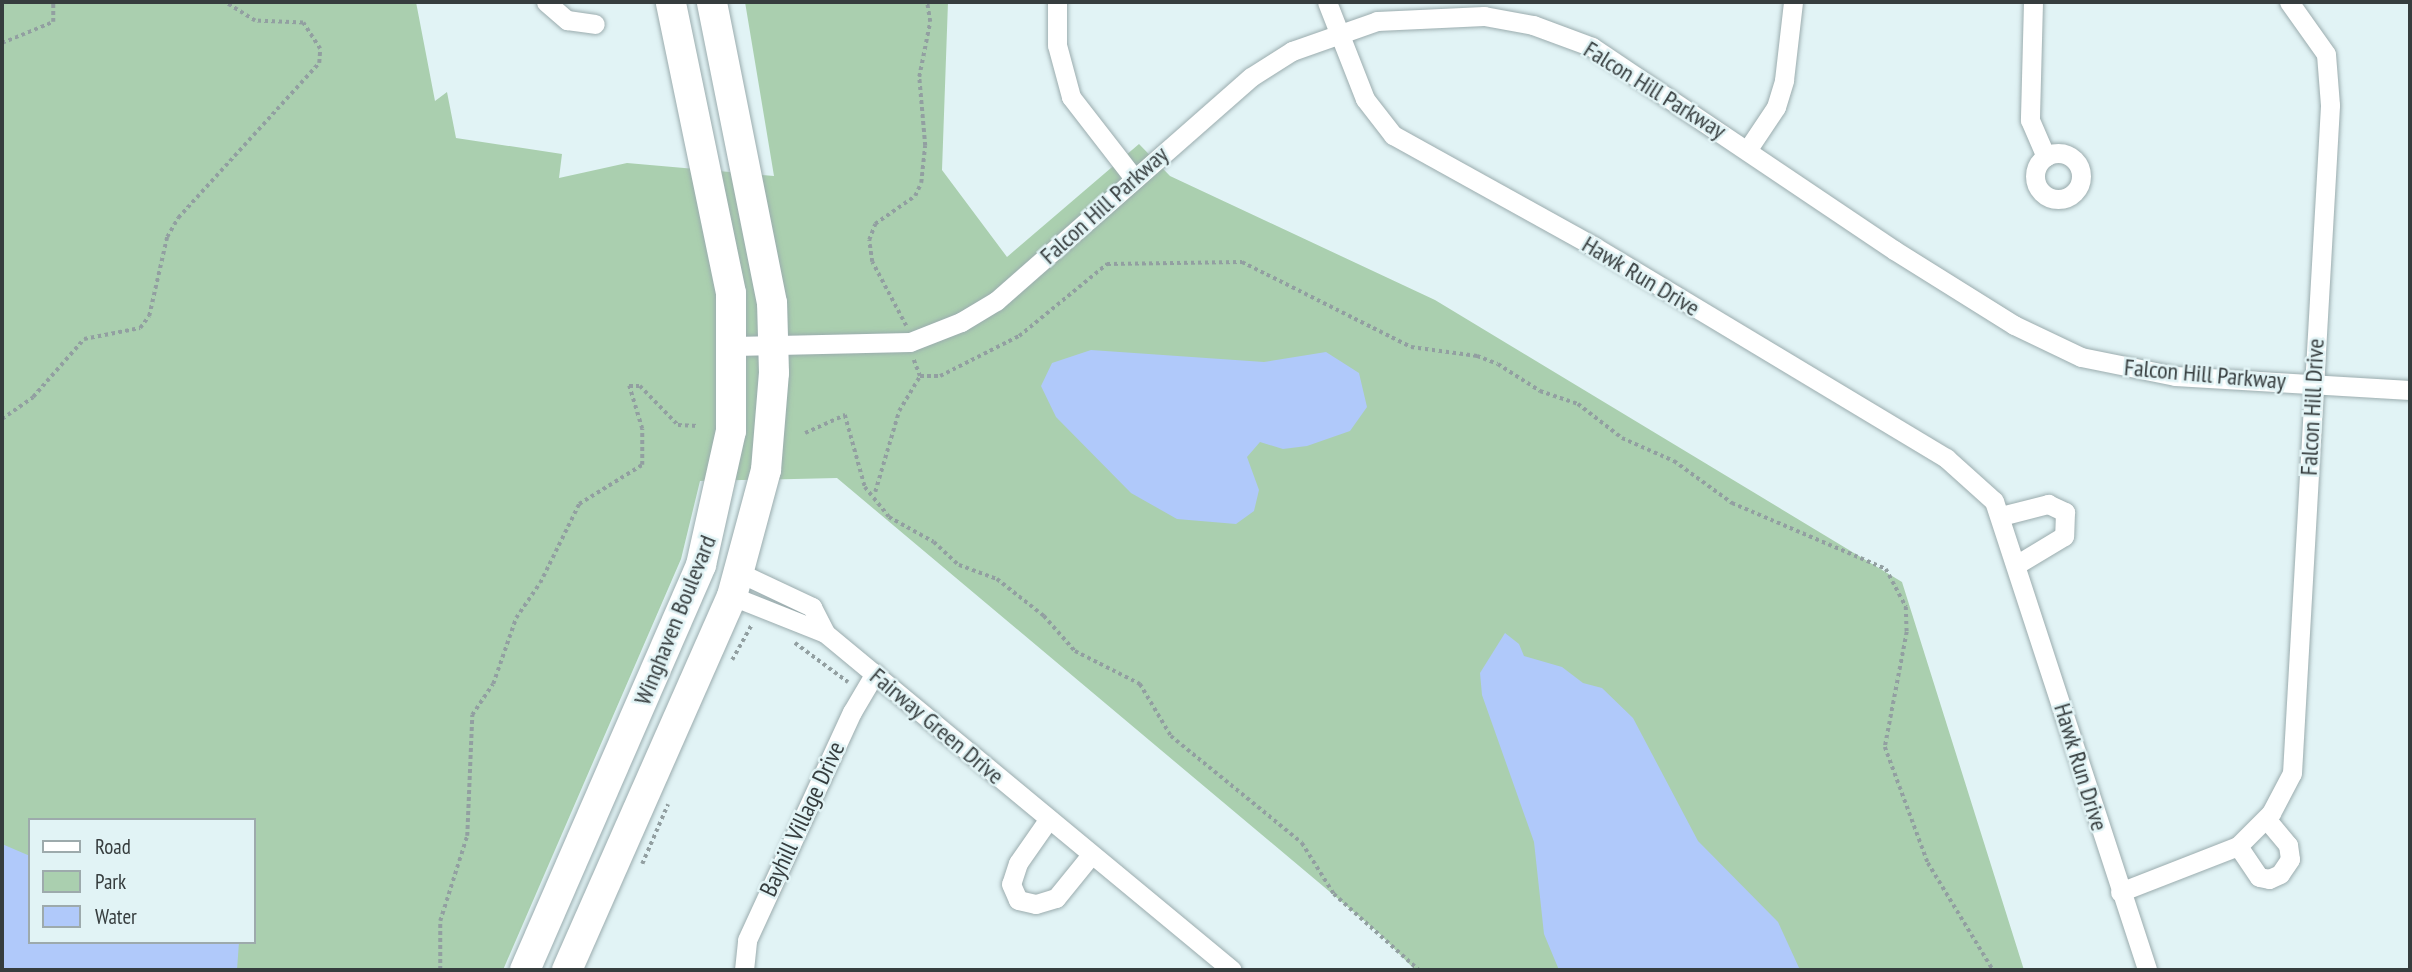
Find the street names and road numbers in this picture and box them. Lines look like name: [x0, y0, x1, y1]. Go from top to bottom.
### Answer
street label: Falcon Hill Parkway: [1579, 35, 1731, 145]
street label: Falcon Hill Parkway: [1034, 140, 1174, 270]
street label: Hawk Run Drive: [1577, 230, 1705, 322]
street label: Falcon Hill Drive: [2294, 338, 2330, 476]
street label: Falcon Hill Parkway: [2123, 353, 2287, 395]
street label: Winghaven Boulevard: [628, 531, 722, 709]
street label: Fairway Green Drive: [864, 661, 1010, 791]
street label: Hawk Run Drive: [2048, 700, 2114, 834]
street label: Bayhill Village Drive: [753, 737, 851, 901]

